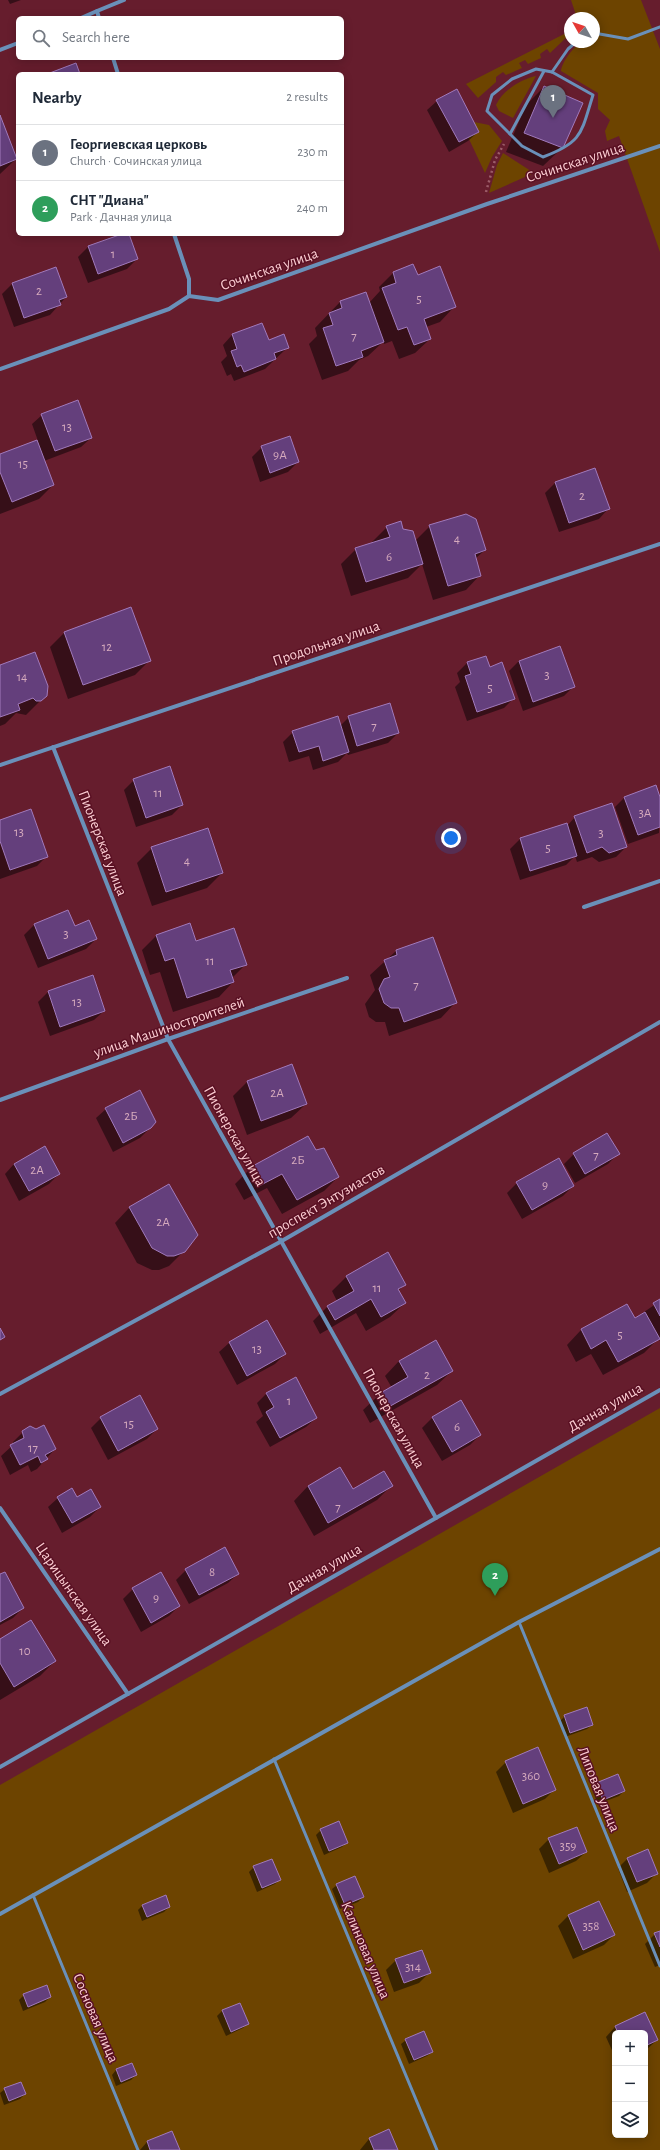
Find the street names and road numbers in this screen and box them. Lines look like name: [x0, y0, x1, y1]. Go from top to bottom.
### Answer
street label: Сочинская улица: [524, 139, 626, 185]
street label: Сочинская улица: [218, 246, 320, 293]
street label: Продольная улица: [271, 618, 382, 669]
street label: Пионерская улица: [76, 788, 130, 898]
street label: улица Машиностроителей: [91, 995, 247, 1061]
street label: Пионерская улица: [201, 1084, 268, 1189]
street label: проспект Энтузиастов: [265, 1162, 387, 1241]
street label: Пионерская улица: [360, 1366, 427, 1471]
street label: Дачная улица: [565, 1380, 645, 1435]
street label: Царицынская улица: [32, 1540, 115, 1649]
street label: Дачная улица: [284, 1541, 364, 1596]
street label: Липовая улица: [575, 1744, 622, 1834]
street label: Калиновая улица: [338, 1899, 393, 2001]
street label: Сосновая улица: [70, 1971, 121, 2065]

